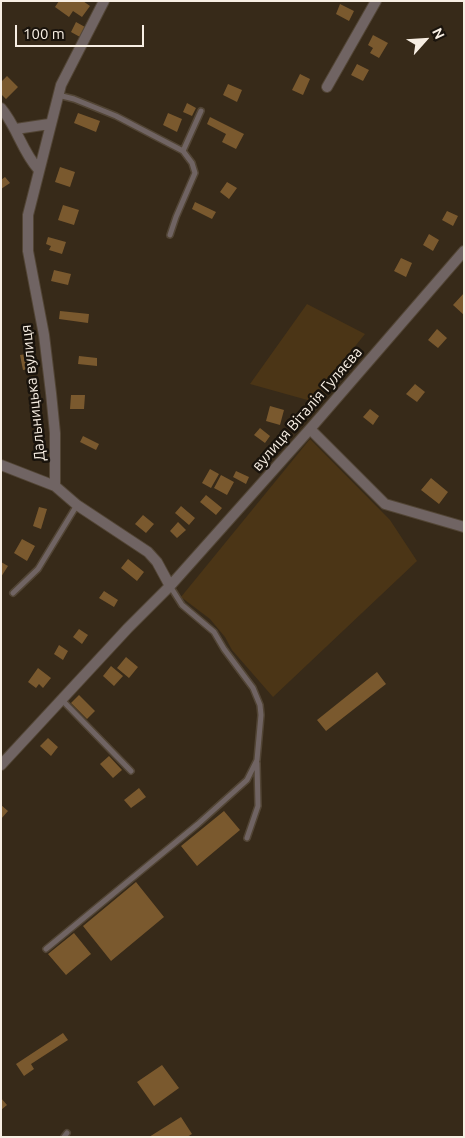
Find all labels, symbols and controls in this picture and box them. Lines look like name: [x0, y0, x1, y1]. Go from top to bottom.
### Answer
scale bar: [18, 15, 146, 47]
north arrow: [400, 15, 450, 65]
text: 100 m: [23, 25, 65, 42]
text: N: [429, 25, 448, 42]
street label: Дальницька вулиця: [17, 324, 49, 462]
street label: вулиця Віталія Гуляєва: [248, 343, 366, 475]

